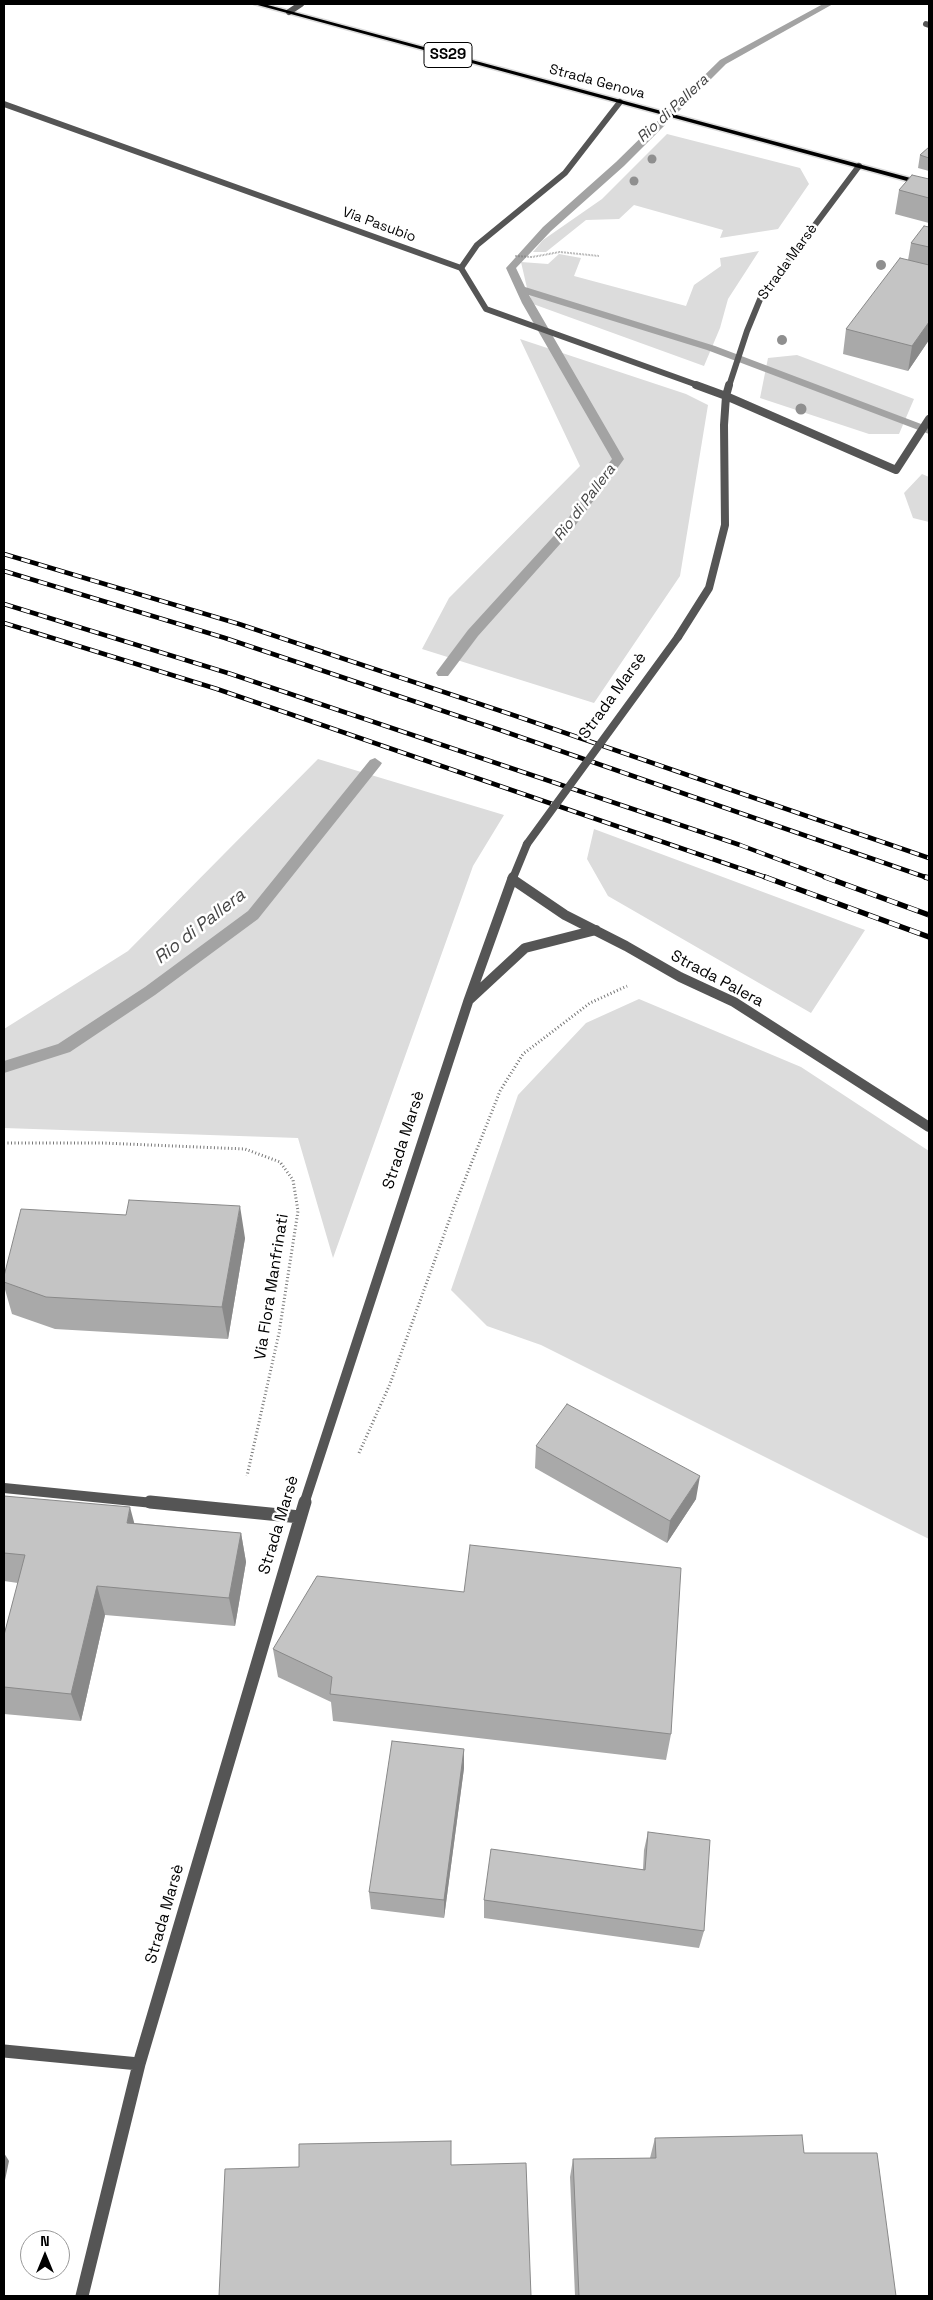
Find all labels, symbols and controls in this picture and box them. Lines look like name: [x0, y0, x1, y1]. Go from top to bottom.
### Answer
road number: SS29: [424, 42, 472, 68]
street label: Strada Genova: [547, 61, 647, 103]
water label: Rio di Pallera: [634, 71, 712, 147]
street label: Via Pasubio: [340, 204, 418, 246]
street label: Strada Marsè: [755, 221, 821, 303]
water label: Rio di Pallera: [550, 461, 620, 545]
street label: Strada Marsè: [575, 649, 651, 743]
water label: Rio di Pallera: [150, 885, 250, 969]
street label: Strada Palera: [667, 946, 767, 1012]
street label: Strada Marsè: [379, 1088, 429, 1192]
street label: Via Flora Manfrinati: [251, 1212, 293, 1362]
street label: Strada Marsè: [255, 1473, 303, 1577]
street label: Strada Marsè: [142, 1862, 188, 1966]
north arrow: [20, 2230, 70, 2280]
text: N: [40, 2232, 50, 2250]

